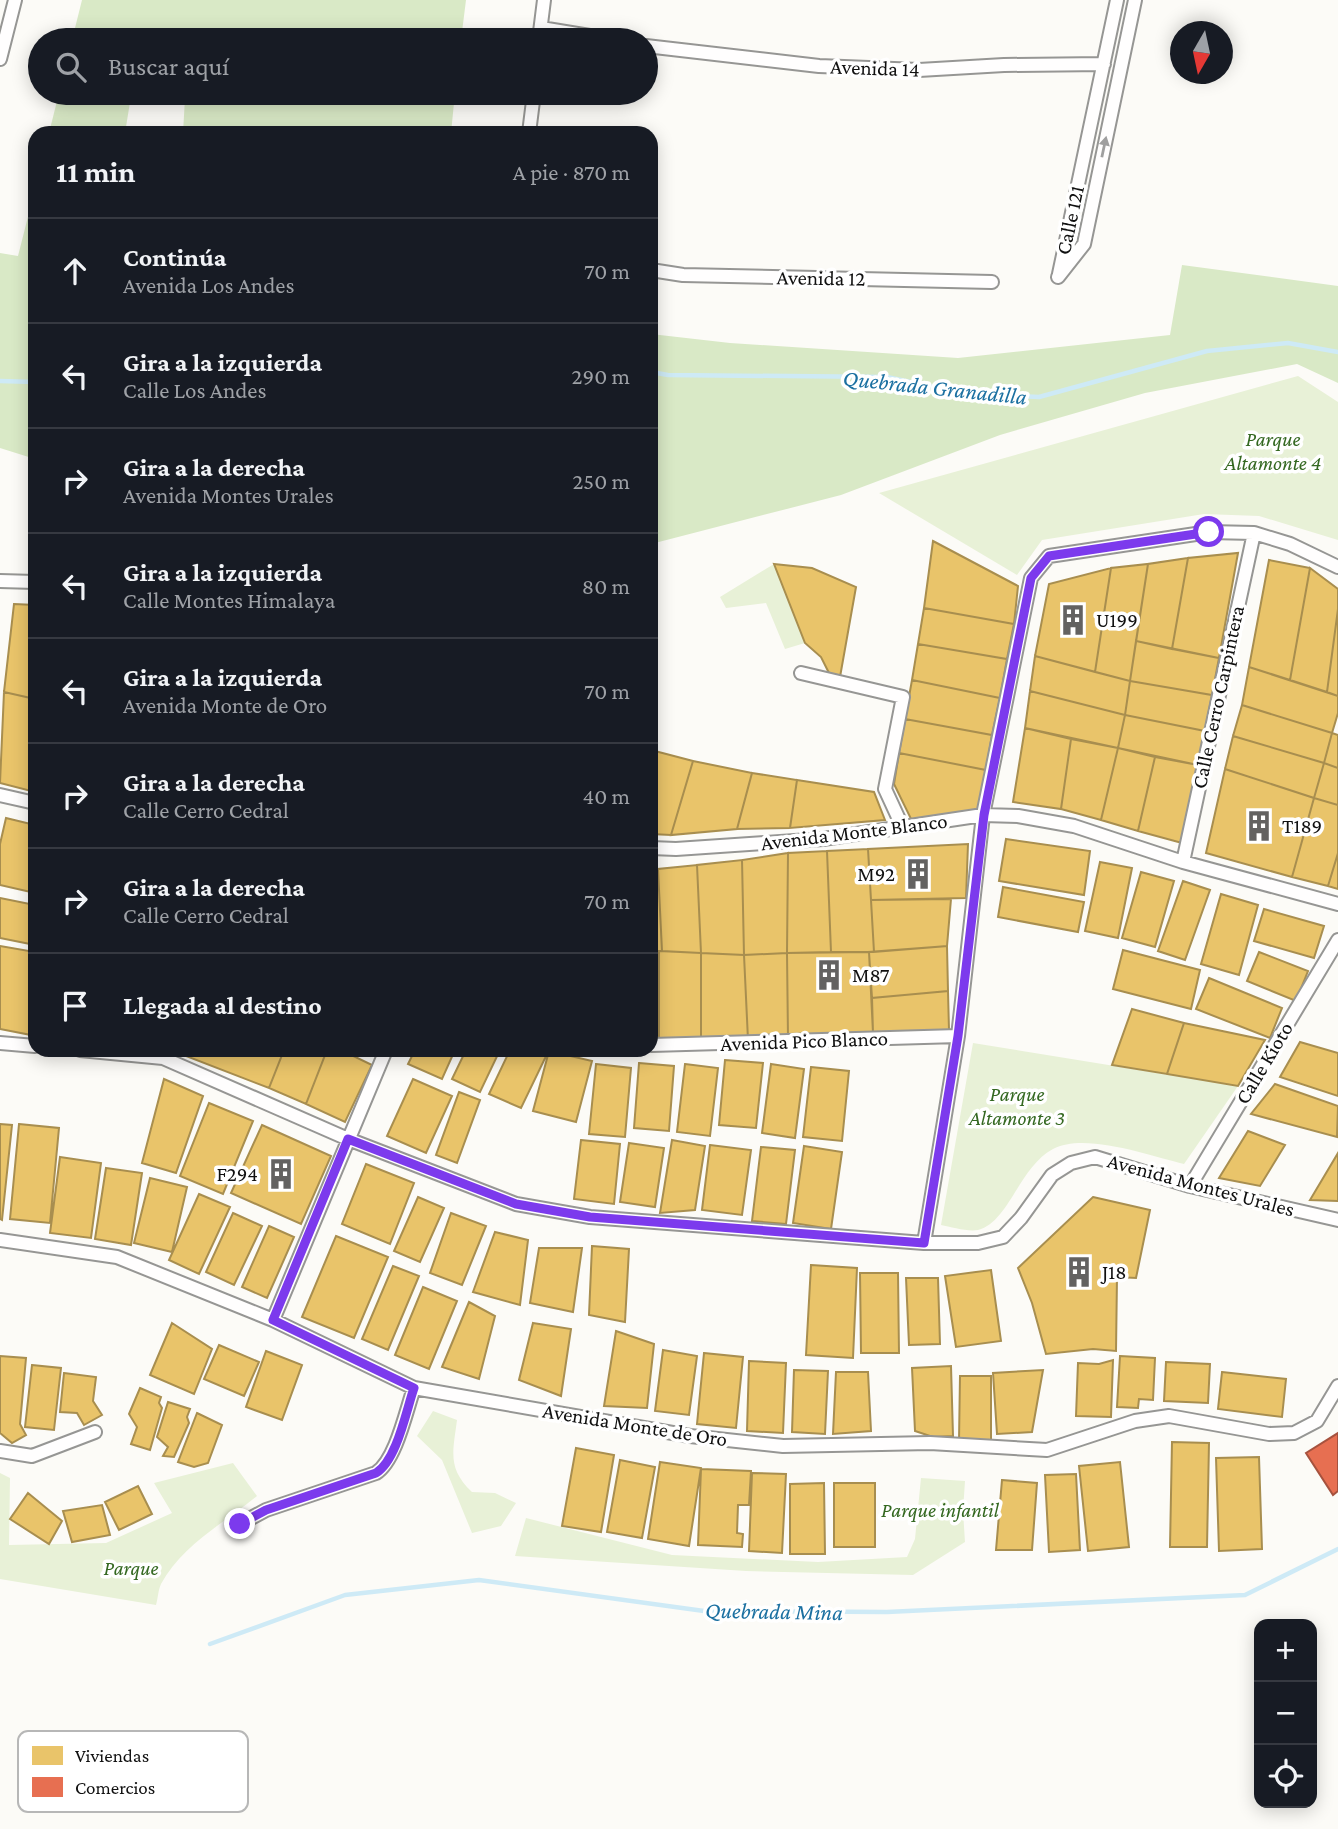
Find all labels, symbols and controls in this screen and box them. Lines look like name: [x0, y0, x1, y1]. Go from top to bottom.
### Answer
north arrow: [1170, 21, 1233, 84]
search box: [28, 28, 658, 105]
icon: search: [52, 48, 90, 86]
text: Buscar aquí: [108, 52, 229, 81]
street label: Avenida 14: [830, 54, 920, 82]
one-way arrow: [1099, 136, 1110, 158]
text: 11 min: [56, 155, 136, 188]
text: A pie · 870 m: [513, 159, 630, 185]
street label: Calle 121: [1051, 183, 1089, 257]
text: Continúa: [123, 243, 226, 272]
icon: ahead: [56, 252, 94, 290]
text: 70 m: [584, 258, 630, 284]
street label: Avenida 12: [776, 265, 866, 291]
text: Avenida Los Andes: [123, 272, 294, 298]
text: Gira a la izquierda: [123, 348, 322, 377]
icon: left: [56, 357, 94, 395]
text: 290 m: [572, 363, 630, 389]
water label: Quebrada Granadilla: [842, 364, 1028, 410]
text: Calle Los Andes: [123, 377, 267, 403]
park label: Parque Altamonte 4: [1224, 427, 1321, 475]
text: Gira a la derecha: [123, 453, 305, 482]
icon: right: [56, 462, 94, 500]
text: 250 m: [572, 468, 630, 494]
text: Avenida Montes Urales: [123, 482, 334, 508]
route start: [1193, 516, 1224, 547]
text: Gira a la izquierda: [123, 558, 322, 587]
icon: left: [56, 567, 94, 605]
text: 80 m: [582, 573, 630, 599]
text: Calle Montes Himalaya: [123, 587, 335, 613]
building icon: U199: [1056, 603, 1090, 637]
street label: Calle Cerro Carpintera: [1187, 603, 1249, 791]
place label: U199: [1096, 608, 1138, 632]
text: Gira a la izquierda: [123, 663, 322, 692]
icon: left: [56, 672, 94, 710]
text: 70 m: [584, 678, 630, 704]
text: Avenida Monte de Oro: [123, 692, 327, 718]
text: Gira a la derecha: [123, 768, 305, 797]
icon: right: [56, 777, 94, 815]
text: 40 m: [582, 783, 630, 809]
text: Calle Cerro Cedral: [123, 797, 289, 823]
street label: Avenida Monte Blanco: [759, 809, 949, 855]
building icon: T189: [1242, 809, 1276, 843]
place label: T189: [1282, 814, 1322, 838]
building icon: M92: [901, 857, 935, 891]
place label: M92: [857, 862, 895, 886]
text: Gira a la derecha: [123, 873, 305, 902]
icon: right: [56, 882, 94, 920]
text: 70 m: [584, 888, 630, 914]
text: Calle Cerro Cedral: [123, 902, 289, 928]
building icon: M87: [812, 958, 846, 992]
place label: M87: [852, 963, 890, 987]
icon: arrive: [56, 987, 94, 1025]
text: Llegada al destino: [123, 991, 322, 1020]
street label: Calle Kioto: [1230, 1018, 1298, 1108]
street label: Avenida Pico Blanco: [720, 1026, 888, 1056]
park label: Parque Altamonte 3: [968, 1082, 1065, 1130]
street label: Avenida Montes Urales: [1105, 1149, 1297, 1221]
building icon: F294: [264, 1157, 298, 1191]
place label: F294: [216, 1162, 258, 1186]
building icon: J18: [1062, 1255, 1096, 1289]
place label: J18: [1100, 1260, 1127, 1284]
street label: Avenida Monte de Oro: [541, 1399, 729, 1451]
park label: Parque infantil: [881, 1498, 1000, 1522]
route end: [224, 1508, 255, 1539]
park label: Parque: [104, 1556, 158, 1580]
water label: Quebrada Mina: [705, 1597, 843, 1625]
map controls: [1254, 1619, 1317, 1808]
button: +: [1254, 1619, 1317, 1682]
button: −: [1254, 1682, 1317, 1745]
legend: [18, 1731, 248, 1812]
text: Viviendas: [75, 1745, 149, 1766]
button: locate: [1254, 1745, 1317, 1808]
text: Comercios: [75, 1777, 155, 1798]

